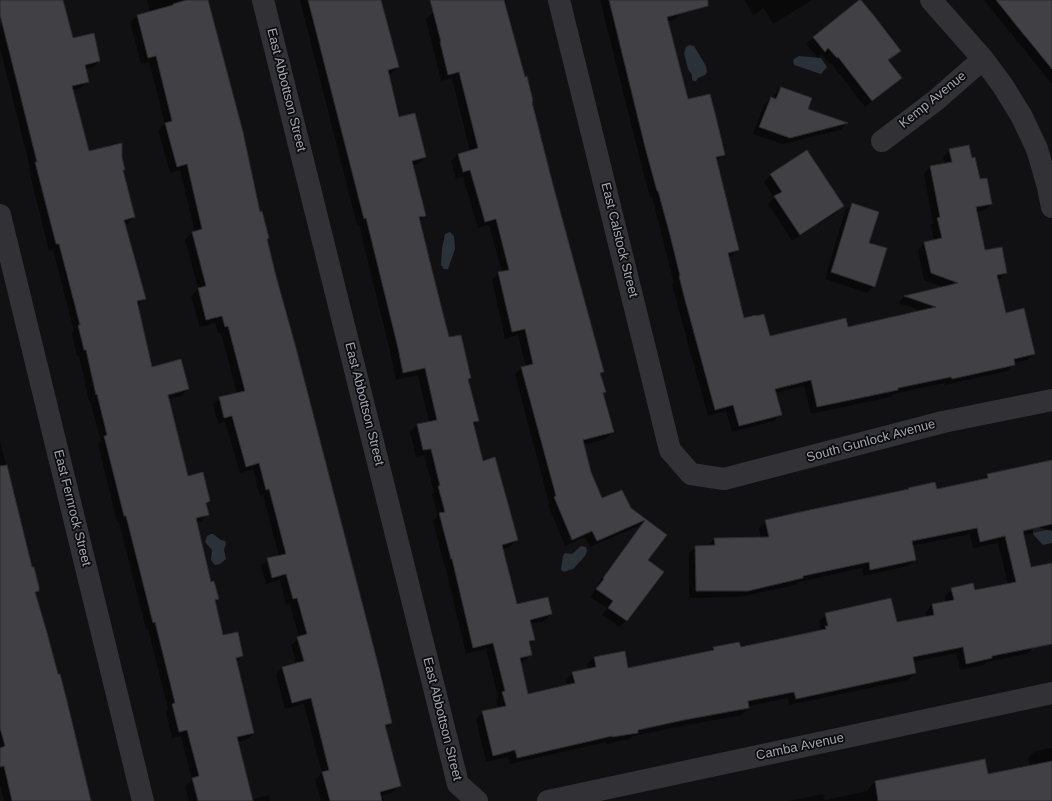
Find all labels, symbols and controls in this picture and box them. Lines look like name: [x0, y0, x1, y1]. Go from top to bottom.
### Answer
street label: East Abbottson Street: [263, 27, 309, 153]
street label: Kemp Avenue: [896, 68, 970, 132]
street label: East Calstock Street: [597, 181, 641, 299]
street label: East Abbottson Street: [341, 341, 387, 467]
street label: South Gunlock Avenue: [805, 416, 937, 466]
street label: East Fernrock Street: [50, 448, 94, 568]
street label: East Abbottson Street: [419, 656, 465, 782]
street label: Camba Avenue: [755, 730, 845, 764]

